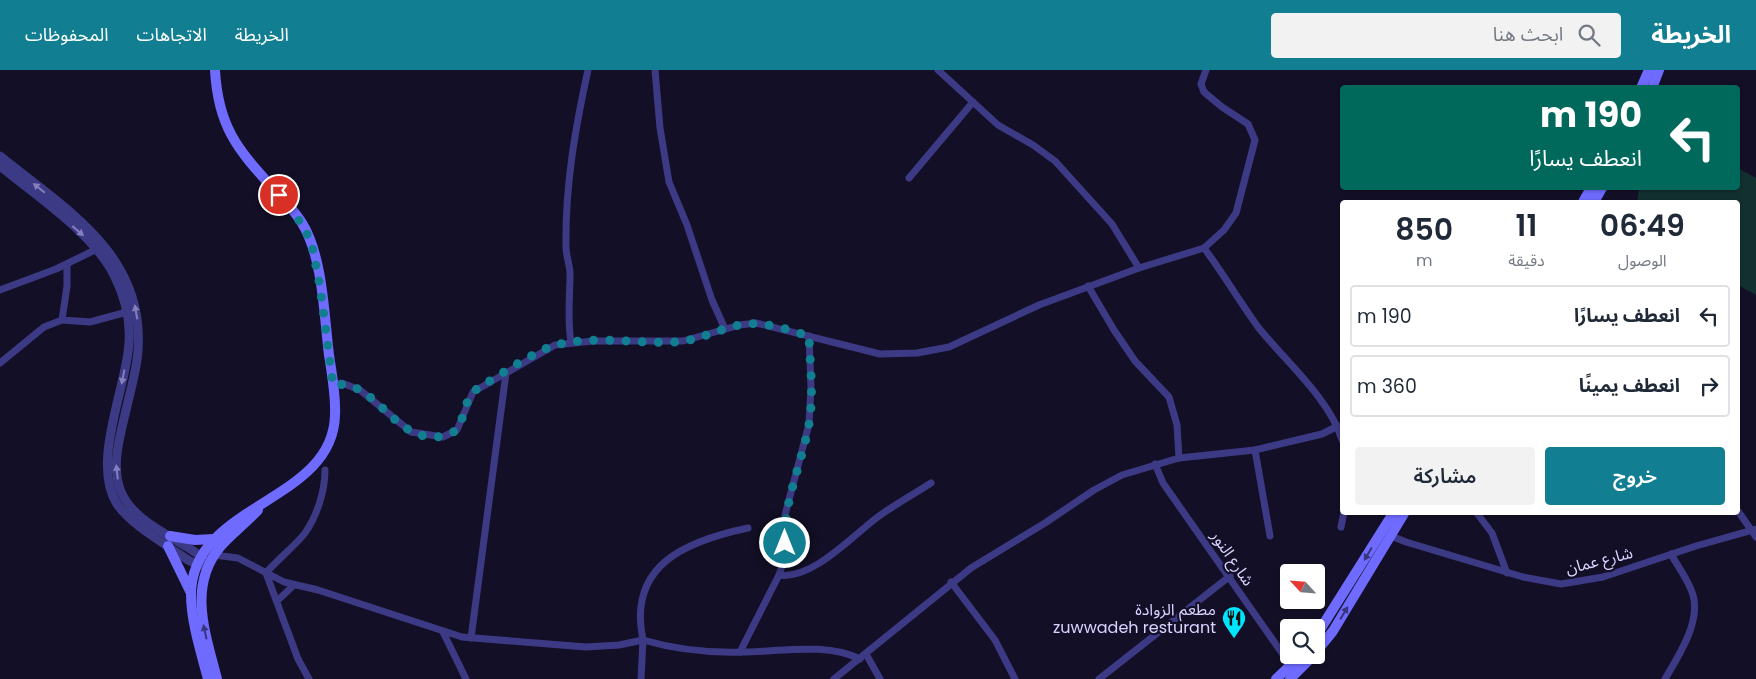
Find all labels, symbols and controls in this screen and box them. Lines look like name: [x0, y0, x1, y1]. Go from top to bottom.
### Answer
search box: [1271, 13, 1621, 58]
text: الخريطة: [1651, 18, 1731, 51]
text: ابحث هنا: [1493, 21, 1563, 48]
icon: search: [1575, 21, 1603, 49]
text: المحفوظات: [25, 22, 109, 47]
text: الاتجاهات: [137, 22, 207, 47]
text: الخريطة: [235, 22, 289, 47]
text: 190 m: [1540, 90, 1642, 139]
icon: left: [1660, 105, 1725, 170]
text: انعطف يسارًا: [1529, 143, 1642, 174]
pin: [258, 174, 300, 216]
icon: arrive: [265, 181, 293, 209]
one-way arrow: [33, 182, 46, 193]
text: 11: [1516, 204, 1537, 247]
text: 06:49: [1600, 204, 1685, 247]
text: 850: [1395, 208, 1453, 251]
one-way arrow: [72, 225, 84, 236]
text: m: [1416, 249, 1432, 272]
text: دقيقة: [1508, 249, 1545, 272]
text: الوصول: [1618, 249, 1667, 272]
text: انعطف يسارًا: [1574, 302, 1680, 329]
icon: left: [1695, 302, 1723, 330]
text: 190 m: [1357, 303, 1412, 330]
one-way arrow: [132, 304, 140, 320]
one-way arrow: [119, 370, 127, 386]
text: انعطف يمينًا: [1579, 372, 1680, 399]
icon: right: [1695, 372, 1723, 400]
text: 360 m: [1357, 373, 1417, 400]
button: مشاركة: [1355, 447, 1535, 505]
button: خروج: [1545, 447, 1725, 505]
one-way arrow: [113, 464, 121, 480]
position arrow: [758, 516, 810, 568]
street label: شارع النور: [1204, 525, 1260, 591]
street label: شارع عمان: [1563, 541, 1635, 581]
one-way arrow: [1364, 548, 1373, 561]
north arrow: [1280, 564, 1325, 609]
map controls: [1280, 564, 1325, 664]
place label: مطعم الزوادة zuwwadeh resturant: [1053, 598, 1216, 639]
restaurant icon: مطعم الزوادة zuwwadeh resturant: [1221, 605, 1247, 639]
one-way arrow: [1340, 606, 1349, 619]
button: search: [1280, 619, 1325, 664]
one-way arrow: [201, 623, 209, 639]

